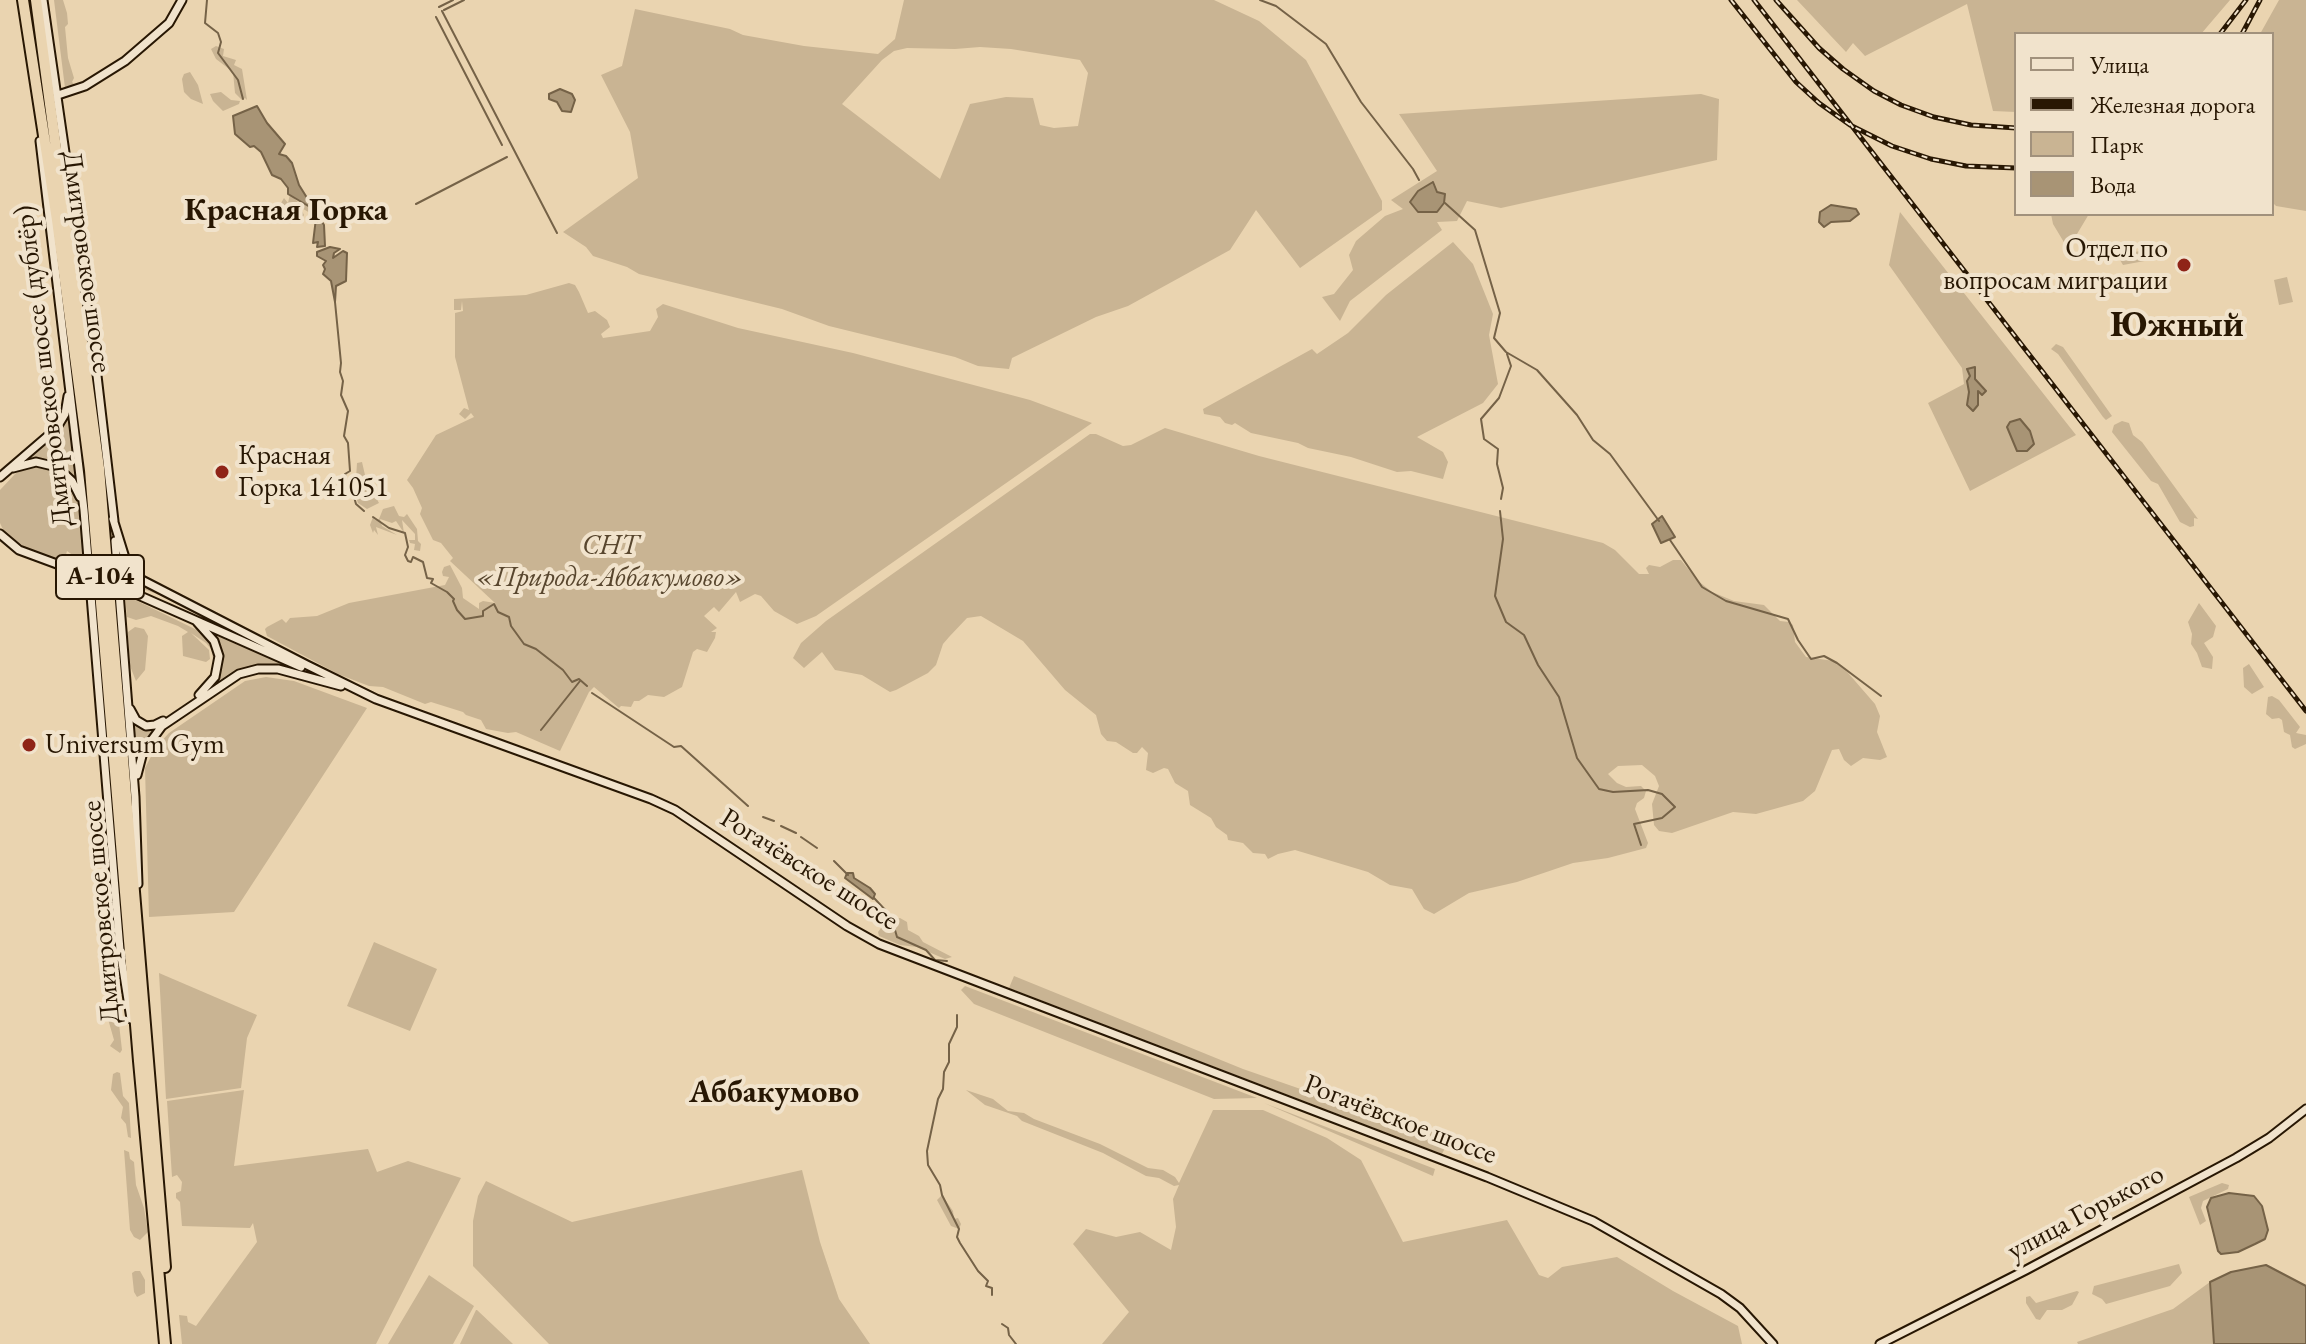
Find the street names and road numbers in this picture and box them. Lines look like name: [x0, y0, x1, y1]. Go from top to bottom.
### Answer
street label: Дмитровское шоссе: [54, 149, 118, 375]
street label: Дмитровское шоссе (дублёр): [8, 203, 80, 529]
road number: А-104: [56, 555, 144, 599]
street label: Дмитровское шоссе: [76, 799, 128, 1025]
street label: Рогачёвское шоссе: [714, 802, 904, 938]
street label: Рогачёвское шоссе: [1299, 1068, 1501, 1172]
street label: улица Горького: [2002, 1158, 2170, 1268]

